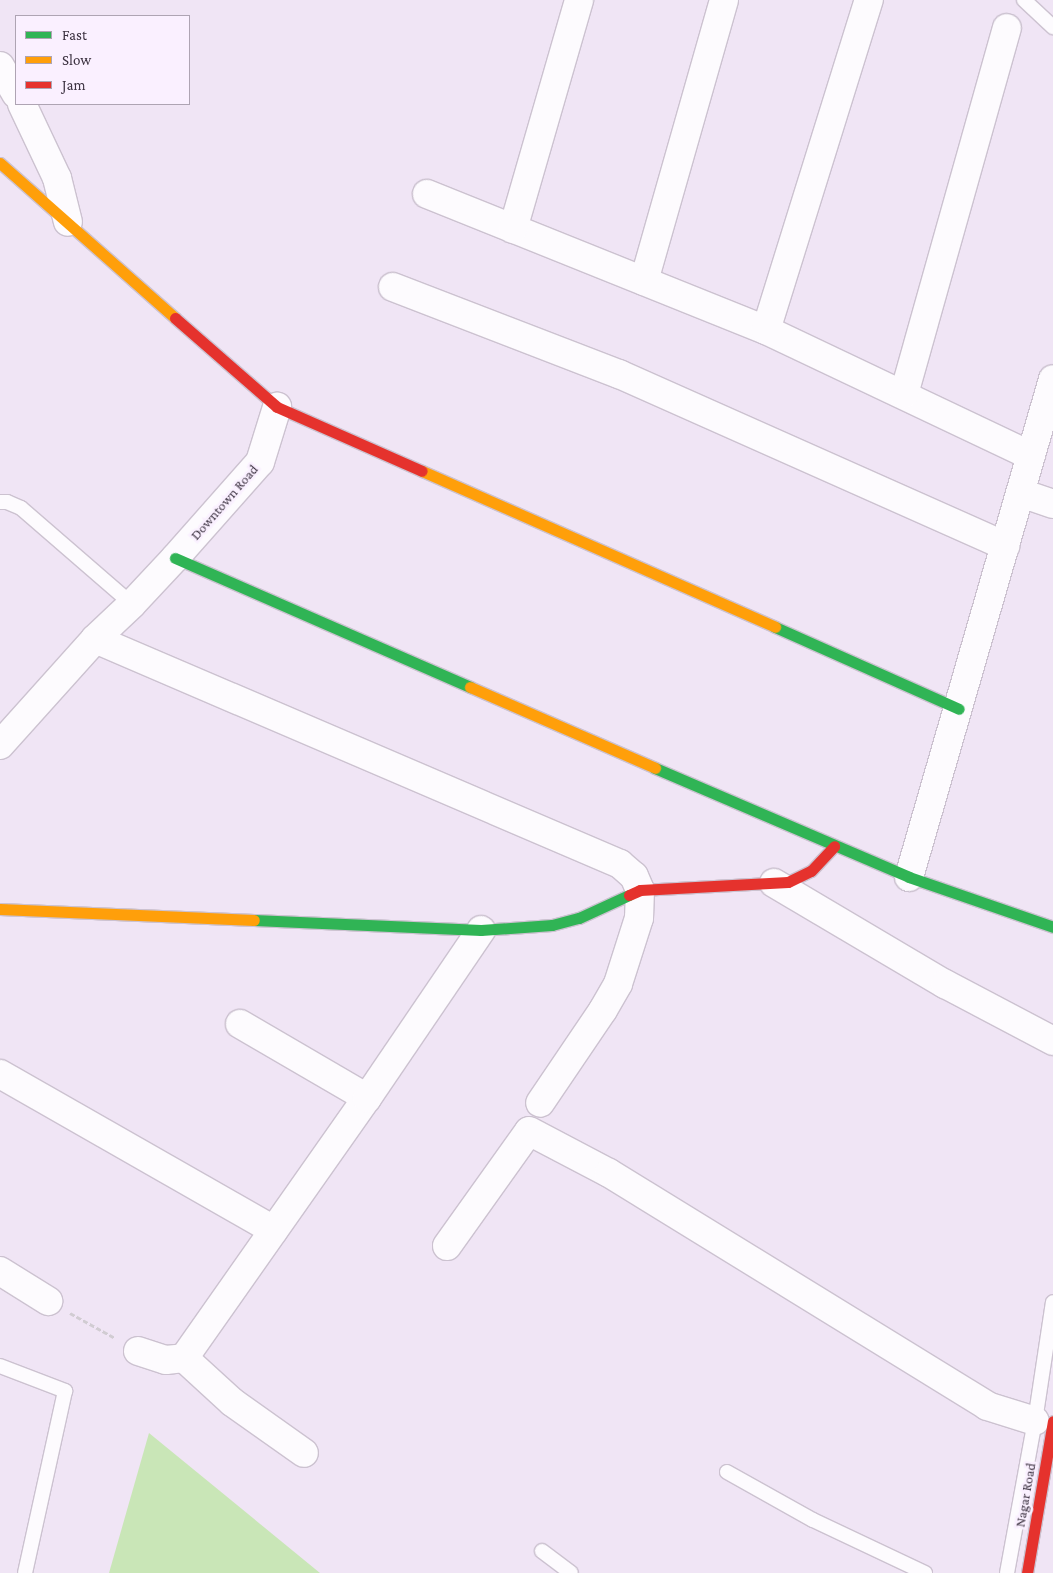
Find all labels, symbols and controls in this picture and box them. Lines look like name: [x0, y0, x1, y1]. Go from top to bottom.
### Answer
legend: [15, 15, 190, 105]
text: Fast: [62, 27, 87, 43]
text: Slow: [62, 52, 91, 68]
text: Jam: [62, 77, 85, 93]
street label: Downtown Road: [187, 461, 261, 543]
street label: Nagar Road: [1011, 1462, 1039, 1528]

